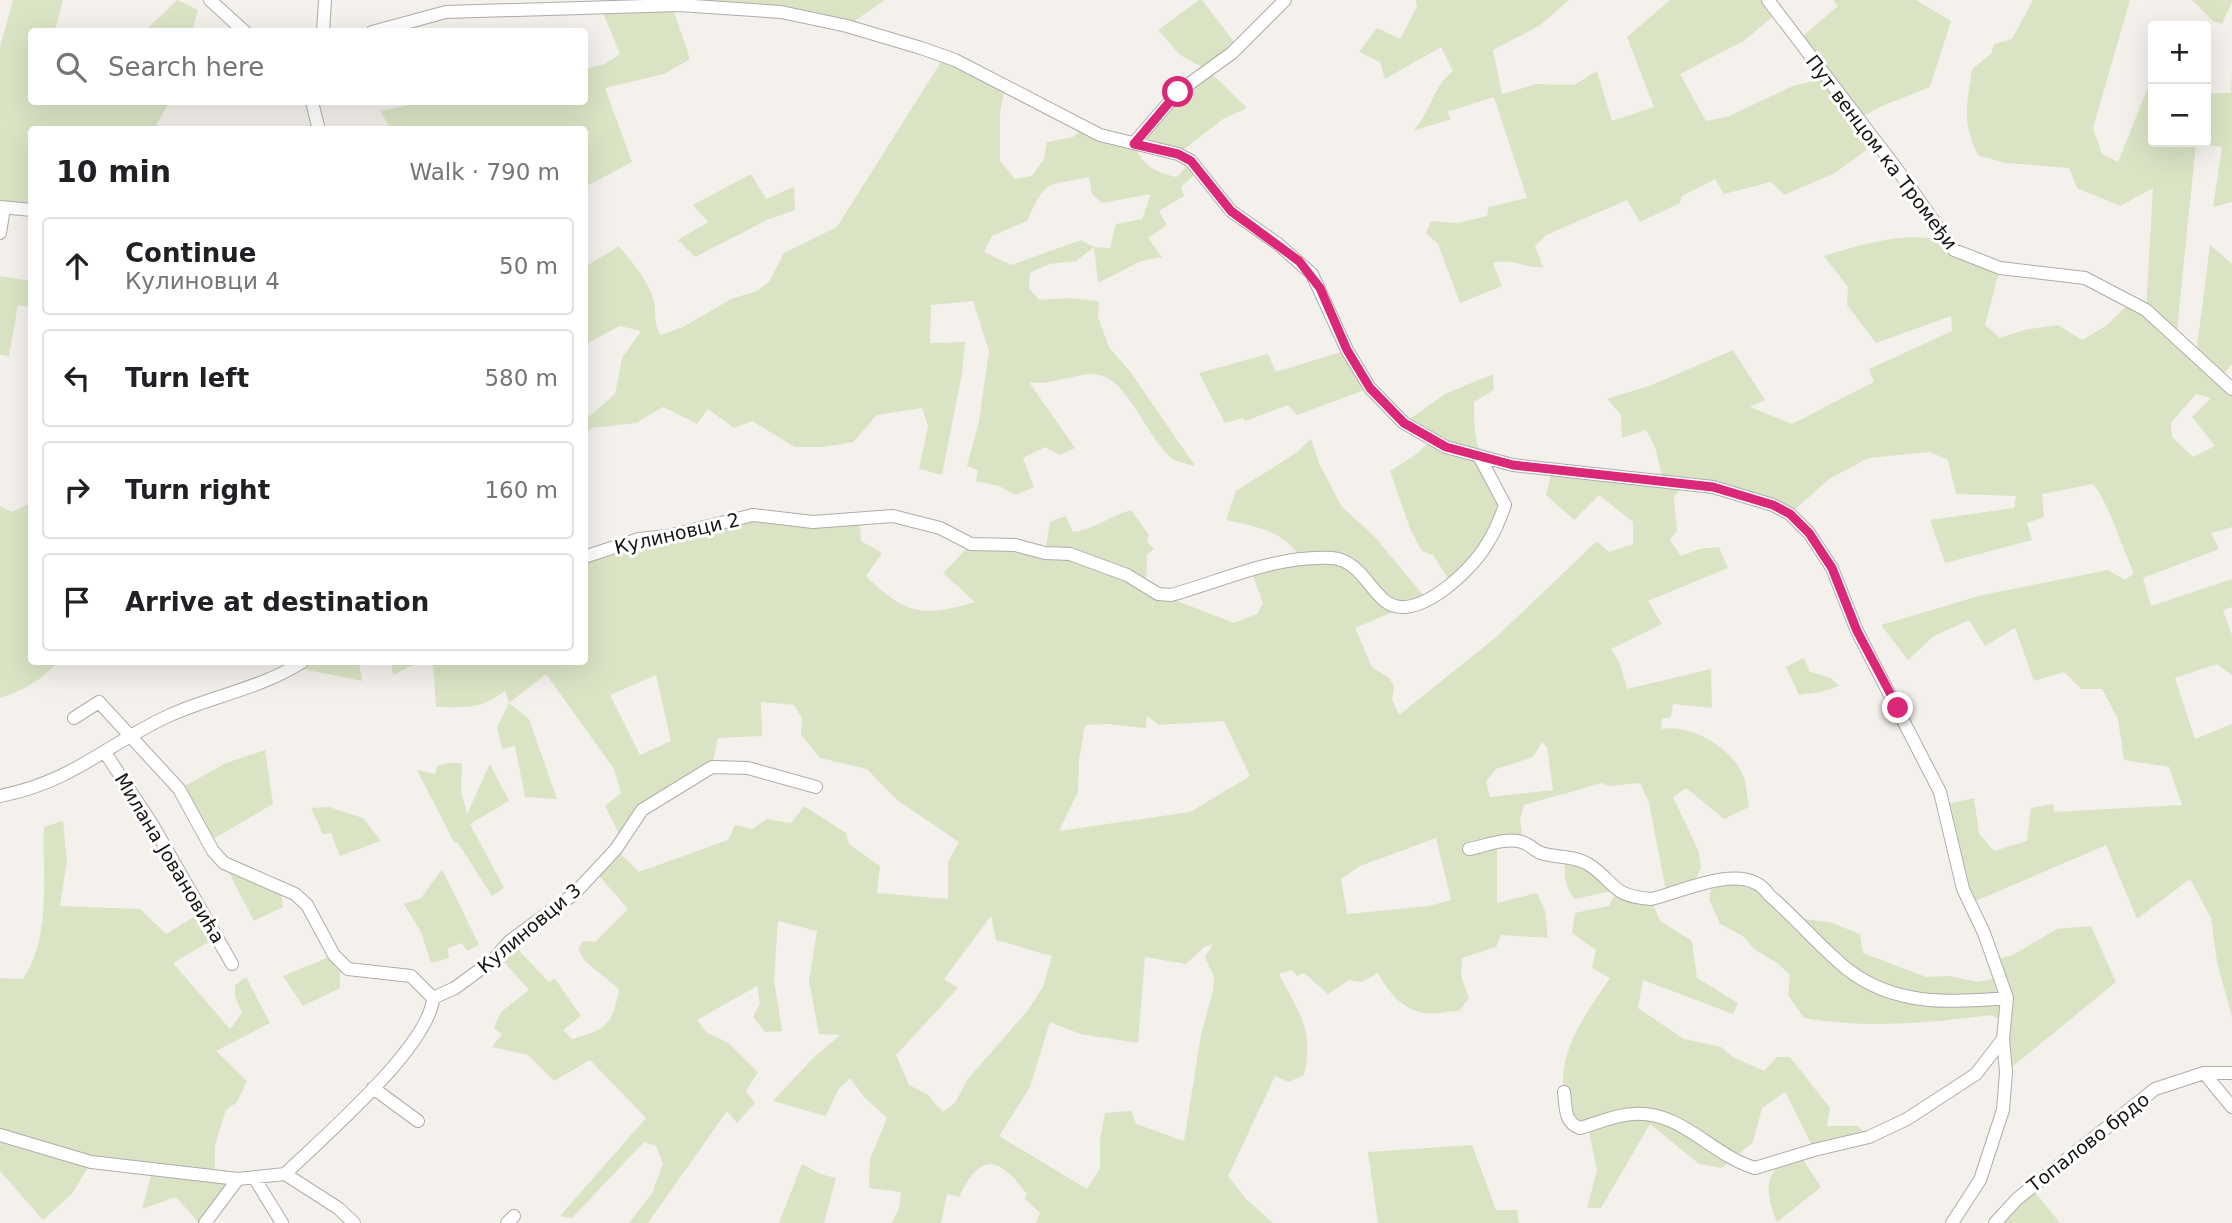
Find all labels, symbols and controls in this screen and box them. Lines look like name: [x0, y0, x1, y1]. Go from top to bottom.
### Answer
map controls: [2148, 21, 2211, 147]
button: +: [2148, 21, 2211, 84]
search box: [28, 28, 588, 105]
icon: search: [52, 48, 90, 86]
street label: Пут венцом ка Тромеђи: [1801, 51, 1962, 254]
text: Search here: [108, 52, 264, 82]
route start: [1162, 76, 1193, 107]
button: −: [2148, 84, 2211, 147]
text: 10 min: [56, 154, 171, 189]
text: Walk · 790 m: [409, 159, 560, 185]
text: Continue: [125, 238, 256, 268]
icon: ahead: [58, 247, 96, 285]
text: 50 m: [499, 253, 558, 279]
text: Кулиновци 4: [125, 268, 280, 294]
icon: left: [58, 359, 96, 397]
text: Turn left: [125, 363, 249, 393]
text: 580 m: [484, 365, 558, 391]
icon: right: [58, 471, 96, 509]
text: Turn right: [125, 475, 270, 505]
text: 160 m: [484, 477, 558, 503]
street label: Кулиновци 2: [612, 508, 742, 558]
icon: arrive: [58, 583, 96, 621]
text: Arrive at destination: [125, 587, 429, 617]
route end: [1882, 692, 1913, 723]
street label: Милана Јовановића: [111, 769, 229, 947]
street label: Кулиновци 3: [473, 878, 585, 978]
street label: Топалово брдо: [2022, 1088, 2153, 1197]

